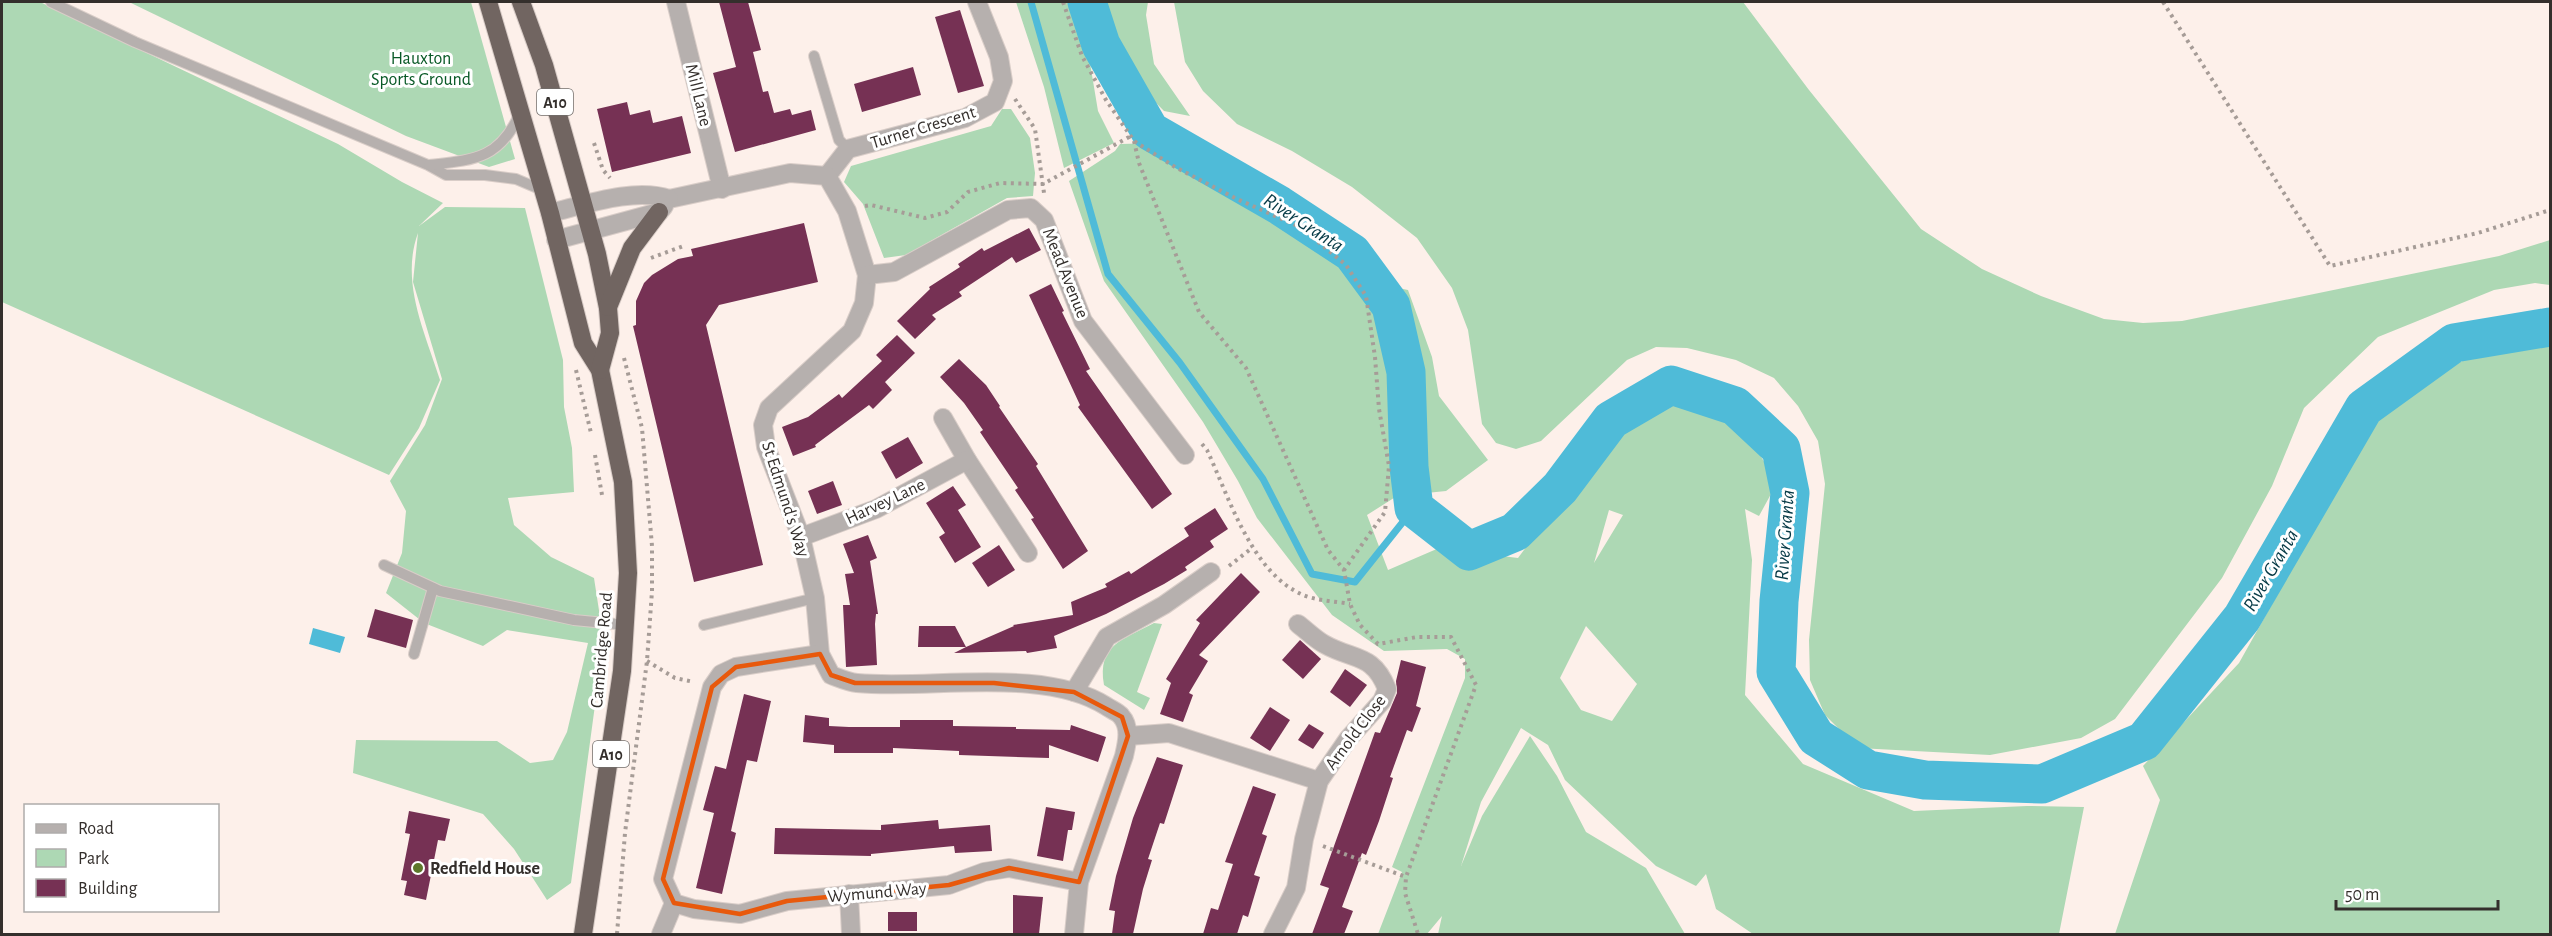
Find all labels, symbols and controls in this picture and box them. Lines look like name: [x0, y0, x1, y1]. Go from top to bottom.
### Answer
park label: Hauxton Sports Ground: [371, 50, 471, 89]
street label: Mill Lane: [682, 62, 714, 128]
road number: A10: [537, 89, 573, 115]
street label: Turner Crescent: [869, 103, 978, 152]
water label: River Granta: [1260, 190, 1347, 256]
street label: Mead Avenue: [1039, 226, 1091, 321]
street label: St Edmund's Way: [758, 439, 812, 560]
street label: Harvey Lane: [843, 476, 928, 528]
water label: River Granta: [1772, 489, 1798, 581]
water label: River Granta: [2240, 526, 2302, 615]
street label: Cambridge Road: [588, 591, 616, 709]
street label: Arnold Close: [1322, 692, 1390, 773]
road number: A10: [593, 741, 629, 767]
legend: [24, 804, 219, 912]
text: Road: [78, 820, 114, 838]
text: Park: [78, 850, 110, 868]
place label: Redfield House: [430, 860, 540, 878]
marker: Redfield House: [411, 861, 425, 875]
scale bar: [2336, 873, 2498, 911]
text: Building: [78, 880, 138, 898]
street label: Wymund Way: [827, 880, 928, 906]
text: 50 m: [2345, 886, 2379, 904]

